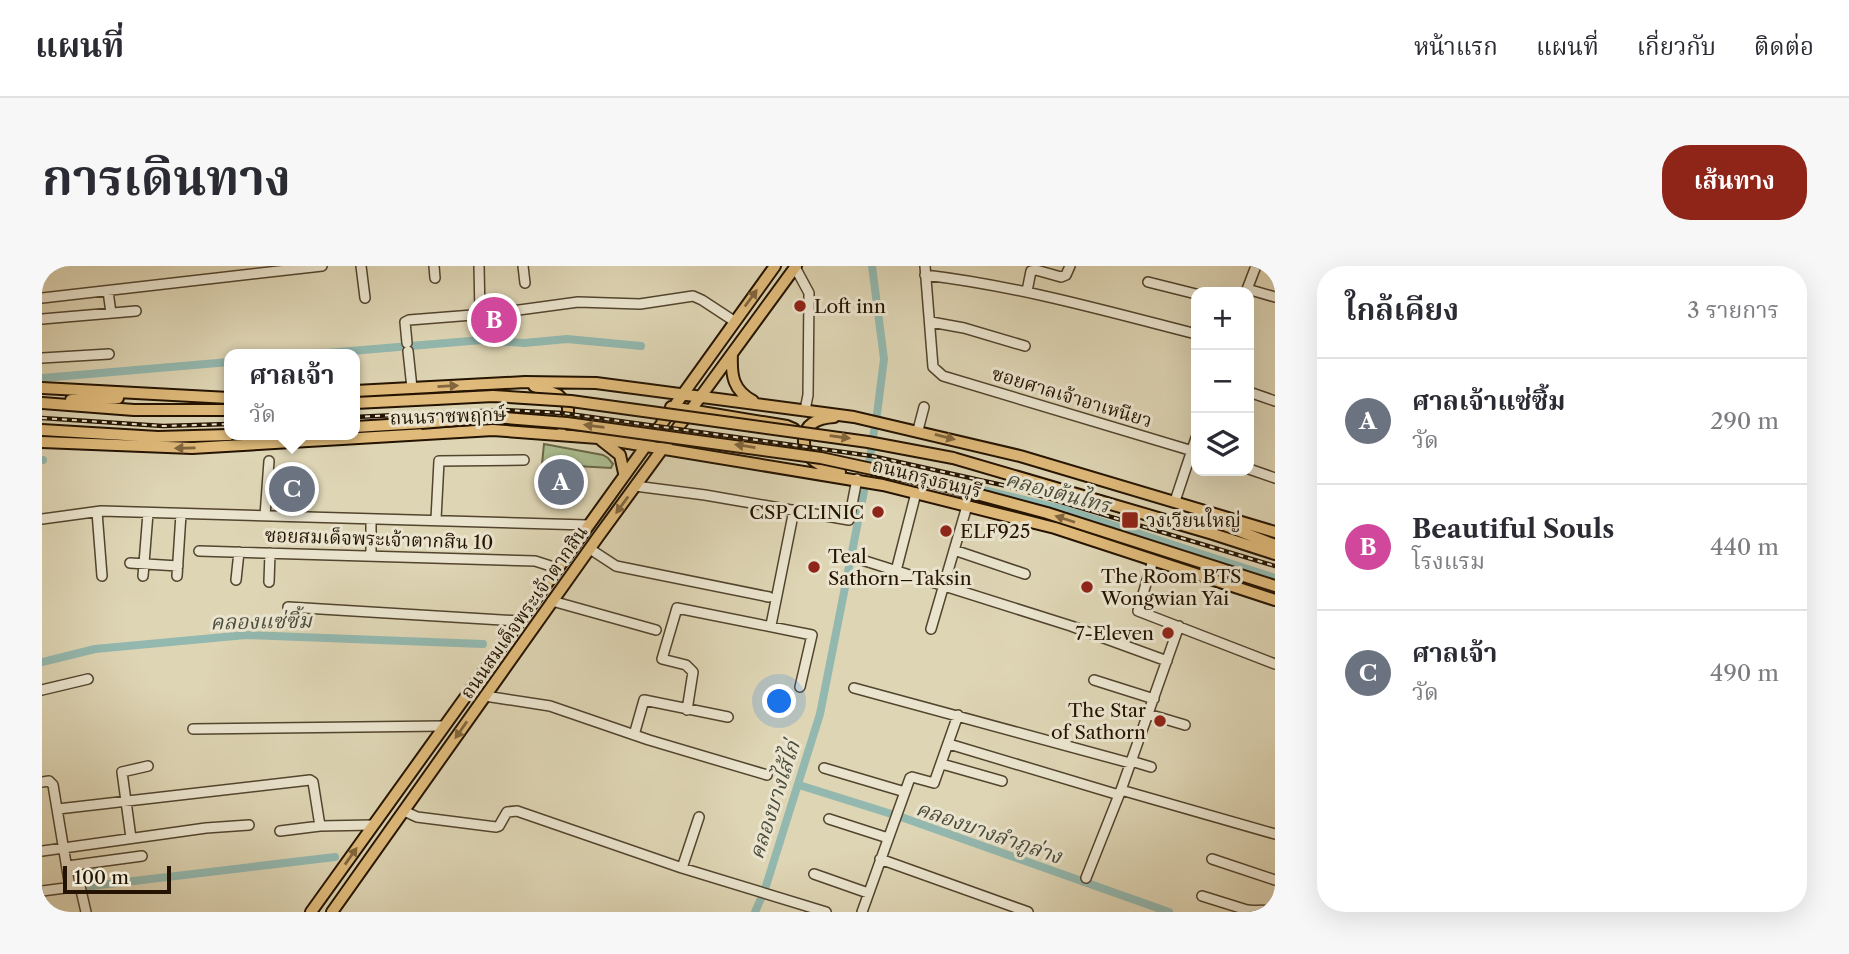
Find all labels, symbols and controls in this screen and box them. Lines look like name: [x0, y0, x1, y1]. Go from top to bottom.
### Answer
text: แผนที่: [35, 25, 124, 66]
text: หน้าแรก: [1414, 32, 1498, 61]
text: แผนที่: [1536, 32, 1599, 61]
text: เกี่ยวกับ: [1637, 32, 1716, 61]
text: ติดต่อ: [1754, 32, 1814, 61]
button: เส้นทาง: [1662, 145, 1807, 220]
text: การเดินทาง: [42, 147, 291, 208]
map controls: [1191, 287, 1254, 476]
button: +: [1191, 287, 1254, 350]
one-way arrow: [744, 289, 758, 308]
text: ใกล้เคียง: [1345, 291, 1459, 328]
pin: B: [471, 294, 517, 346]
place label: Loft inn: [814, 295, 886, 318]
text: 3 รายการ: [1687, 296, 1779, 324]
marker: Loft inn: [792, 298, 808, 314]
popup: [224, 349, 360, 440]
button: −: [1191, 350, 1254, 413]
text: ศาลเจ้า: [249, 359, 335, 391]
street label: ซอยศาลเจ้าอาเหนียว: [989, 362, 1155, 432]
one-way arrow: [437, 381, 459, 392]
text: ศาลเจ้าแซ่ซิ้ม: [1412, 385, 1565, 417]
text: วัด: [249, 400, 276, 428]
street label: ถนนราชพฤกษ์: [389, 402, 507, 430]
text: A: [1359, 407, 1377, 435]
text: 290 m: [1710, 407, 1779, 435]
button: layers: [1191, 413, 1254, 476]
one-way arrow: [583, 421, 605, 432]
text: วัด: [1412, 426, 1439, 454]
one-way arrow: [829, 432, 851, 443]
one-way arrow: [934, 432, 956, 443]
one-way arrow: [734, 440, 756, 451]
one-way arrow: [174, 442, 196, 454]
street label: ถนนกรุงธนบุรี: [870, 453, 984, 504]
pin: A: [538, 456, 584, 508]
pin: C: [269, 463, 315, 515]
water label: คลองต้นไทร: [1003, 464, 1116, 519]
one-way arrow: [615, 496, 629, 514]
place label: CSP CLINIC: [749, 501, 864, 524]
marker: CSP CLINIC: [870, 504, 886, 520]
place label: วงเวียนใหญ่: [1146, 507, 1241, 532]
marker: วงเวียนใหญ่: [1120, 510, 1140, 530]
one-way arrow: [1054, 513, 1075, 524]
text: Beautiful Souls: [1412, 513, 1614, 545]
place label: ELF925: [960, 520, 1030, 543]
street label: ถนนสมเด็จพระเจ้าตากสิน: [455, 521, 593, 703]
marker: ELF925: [938, 523, 954, 539]
street label: ซอยสมเด็จพระเจ้าตากสิน 10: [264, 524, 494, 554]
text: B: [1359, 533, 1377, 561]
text: 440 m: [1710, 533, 1779, 561]
place label: Teal Sathorn–Taksin: [828, 545, 972, 590]
text: โรงแรม: [1412, 547, 1485, 575]
marker: Teal Sathorn–Taksin: [806, 559, 822, 575]
place label: The Room BTS Wongwian Yai: [1100, 565, 1242, 610]
marker: The Room BTS Wongwian Yai: [1079, 579, 1095, 595]
water label: คลองแซ่ซิ้ม: [210, 605, 313, 634]
place label: 7-Eleven: [1075, 622, 1154, 645]
marker: 7-Eleven: [1160, 625, 1176, 641]
text: ศาลเจ้า: [1412, 637, 1497, 669]
text: C: [1359, 659, 1377, 687]
text: 490 m: [1710, 659, 1779, 687]
text: วัด: [1412, 678, 1439, 706]
your location: [762, 684, 796, 718]
place label: The Star of Sathorn: [1051, 699, 1146, 744]
marker: The Star of Sathorn: [1152, 713, 1168, 729]
one-way arrow: [454, 721, 468, 739]
water label: คลองบางไส้ไก่: [741, 735, 806, 862]
water label: คลองบางลำภูล่าง: [912, 795, 1067, 871]
one-way arrow: [344, 847, 358, 865]
scale bar: [63, 863, 172, 895]
text: 100 m: [74, 866, 129, 889]

